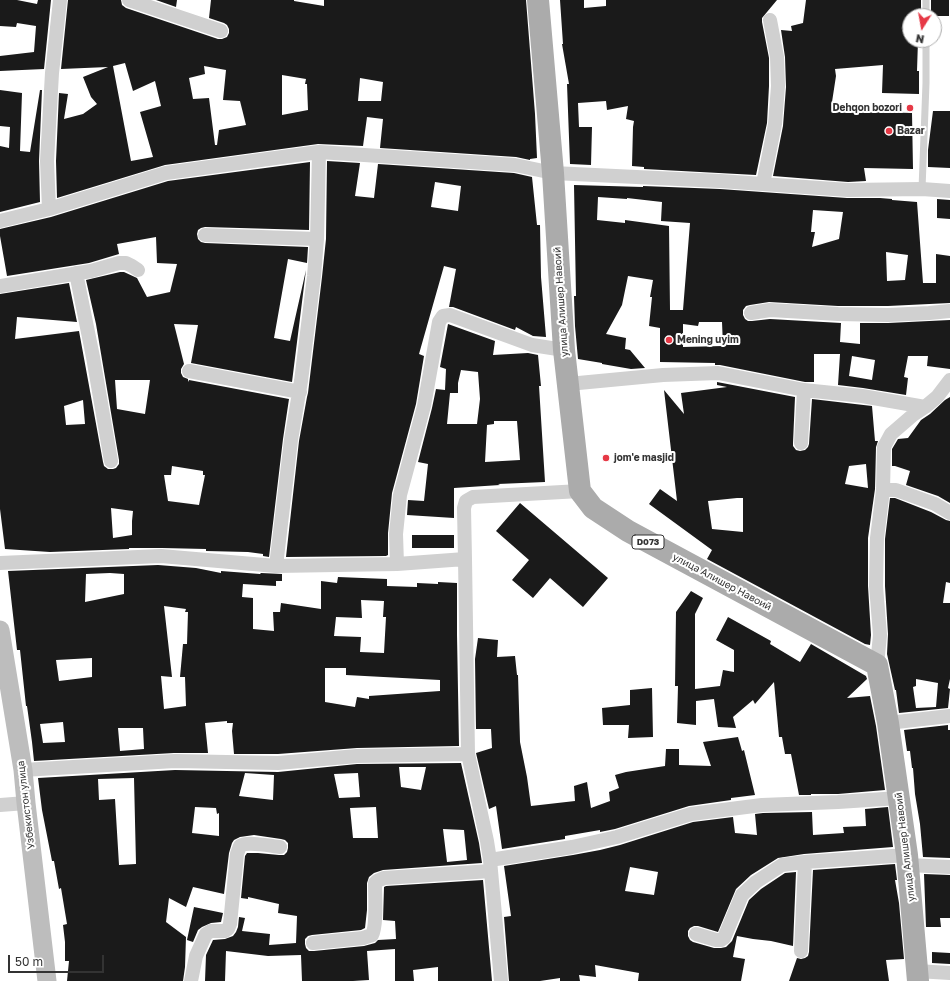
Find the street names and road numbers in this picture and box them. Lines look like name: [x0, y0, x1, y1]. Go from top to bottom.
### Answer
street label: улица Алишер Навоий: [551, 247, 571, 357]
road number: D073: [632, 535, 664, 549]
street label: улица Алишер Навоий: [670, 551, 774, 613]
street label: Узбекистон улица: [15, 760, 37, 850]
street label: улица Алишер Навоий: [892, 792, 918, 902]

